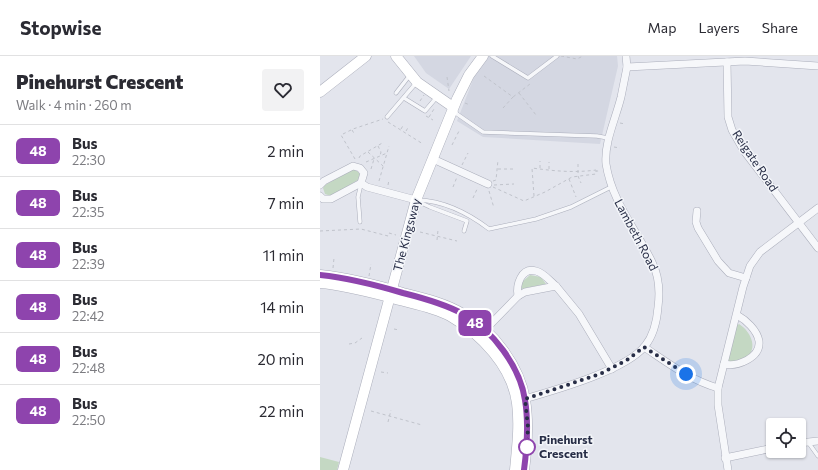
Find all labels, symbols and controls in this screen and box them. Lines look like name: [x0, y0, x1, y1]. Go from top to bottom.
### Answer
text: Stopwise: [20, 16, 101, 39]
text: Map: [648, 19, 676, 36]
text: Layers: [698, 19, 740, 36]
text: Share: [762, 19, 798, 36]
button: heart: [262, 69, 304, 111]
text: Pinehurst Crescent: [16, 70, 184, 93]
text: Walk · 4 min · 260 m: [16, 97, 132, 113]
street label: Reigate Road: [730, 127, 782, 194]
text: Bus: [72, 134, 97, 152]
text: 48: [29, 142, 47, 159]
text: 2 min: [267, 142, 304, 160]
text: 22:30: [72, 152, 105, 168]
text: Bus: [72, 186, 97, 204]
text: 48: [29, 194, 47, 211]
text: 7 min: [268, 194, 304, 212]
street label: Lambeth Road: [612, 196, 662, 273]
street label: The Kingsway: [390, 197, 422, 273]
text: 22:35: [72, 204, 104, 220]
text: Bus: [72, 238, 97, 256]
text: 48: [29, 246, 47, 263]
text: 11 min: [263, 246, 304, 264]
text: 22:39: [72, 256, 105, 272]
text: Bus: [72, 290, 97, 308]
text: 48: [29, 298, 47, 315]
text: 14 min: [260, 298, 304, 316]
text: 22:42: [72, 308, 104, 324]
line badge: 48: [457, 310, 493, 336]
text: 48: [466, 314, 484, 331]
text: Bus: [72, 342, 97, 360]
text: 48: [29, 350, 47, 367]
text: 20 min: [258, 350, 304, 368]
text: 22:48: [72, 360, 105, 376]
your location: [676, 364, 696, 384]
text: Bus: [72, 394, 97, 412]
text: 48: [29, 402, 47, 419]
text: 22 min: [259, 402, 304, 420]
text: 22:50: [72, 412, 105, 428]
map controls: [766, 418, 806, 458]
button: locate: [766, 418, 806, 458]
place label: Pinehurst Crescent: [539, 432, 593, 460]
marker: Pinehurst Crescent: [518, 438, 536, 456]

